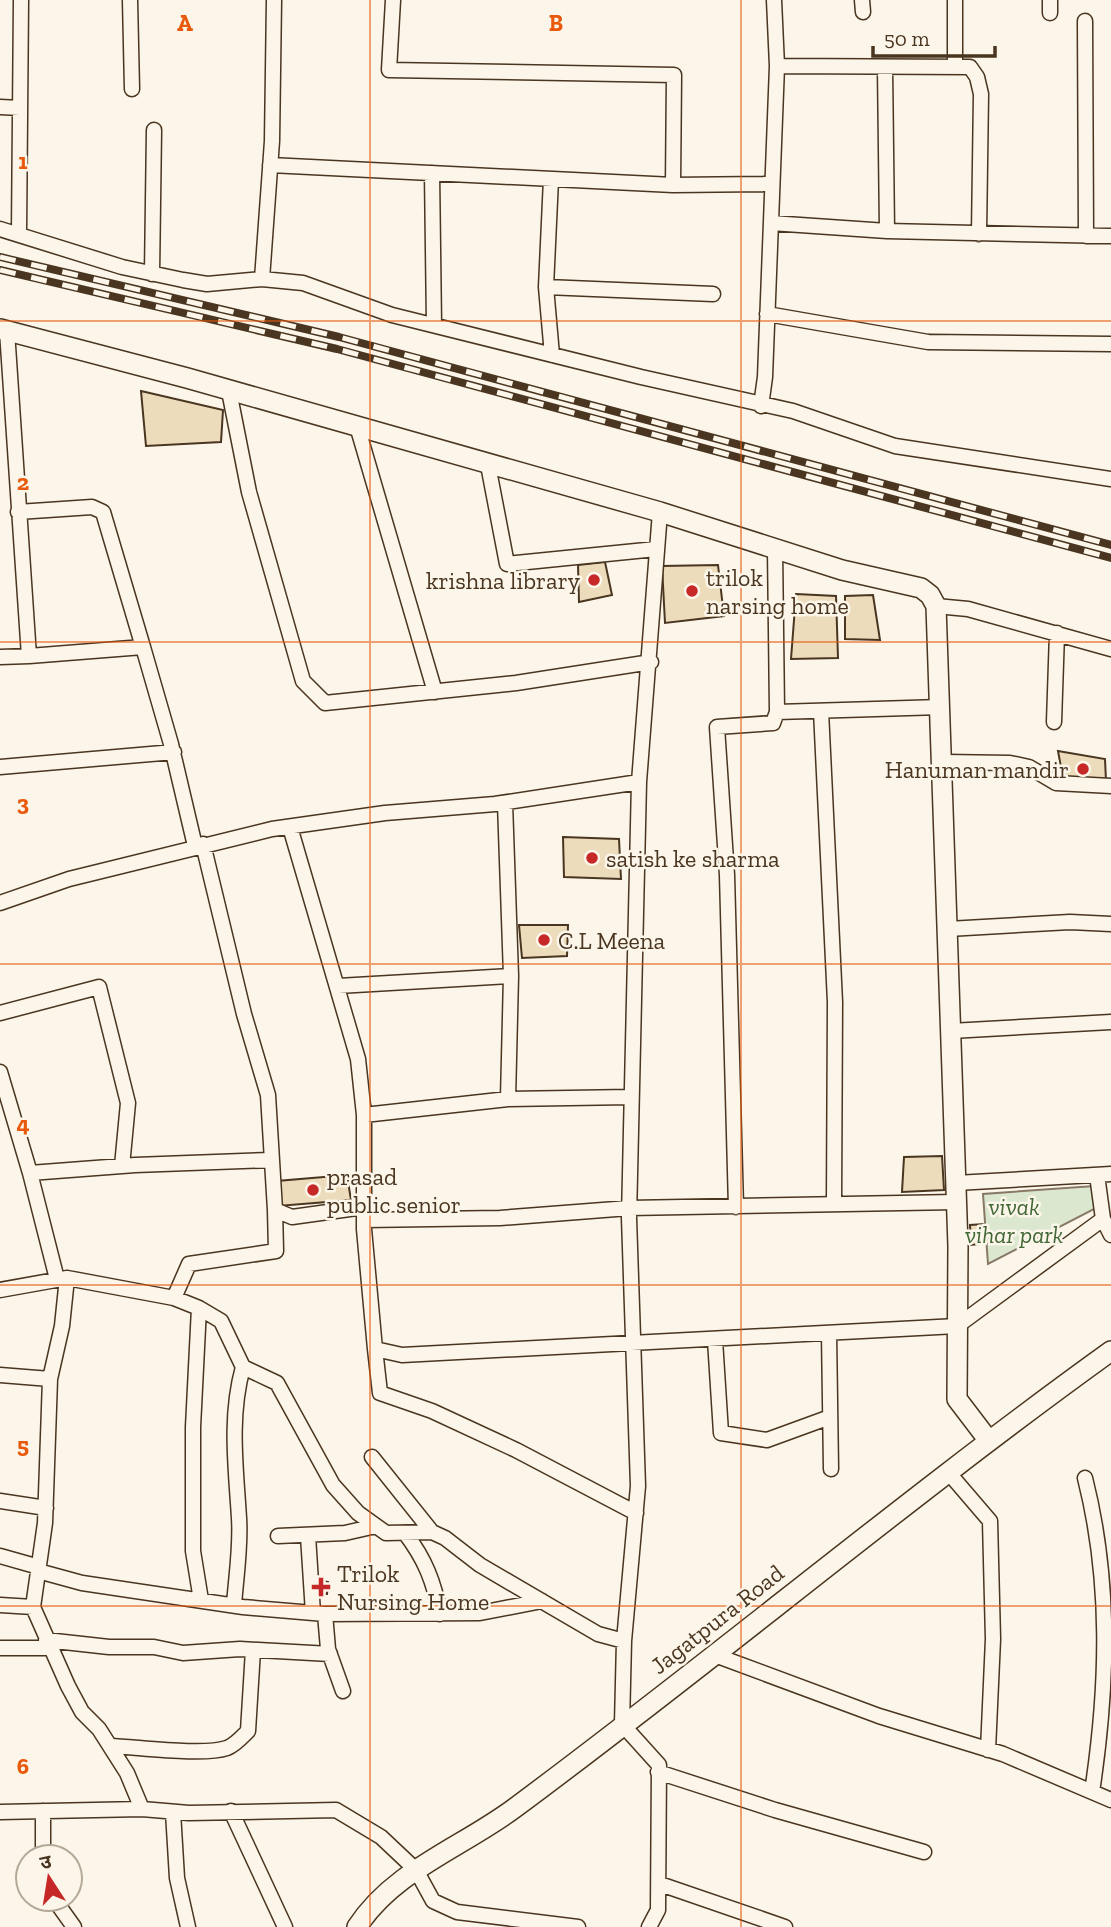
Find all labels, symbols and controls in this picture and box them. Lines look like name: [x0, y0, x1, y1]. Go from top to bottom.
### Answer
text: A: [177, 9, 193, 37]
text: B: [549, 9, 563, 37]
scale bar: [873, 14, 996, 58]
text: 50 m: [884, 26, 930, 51]
text: 1: [18, 147, 28, 175]
text: 2: [17, 468, 29, 496]
place label: trilok narsing home: [706, 563, 849, 620]
place label: krishna library: [426, 566, 581, 595]
marker: krishna library: [586, 572, 602, 588]
marker: trilok narsing home: [684, 583, 700, 599]
place label: Hanuman mandir: [885, 755, 1069, 784]
marker: Hanuman mandir: [1075, 761, 1091, 777]
text: 3: [17, 789, 29, 817]
place label: satish ke sharma: [606, 844, 780, 873]
marker: satish ke sharma: [584, 850, 600, 866]
place label: C.L Meena: [558, 926, 665, 955]
marker: C.L Meena: [536, 932, 552, 948]
text: 4: [16, 1110, 30, 1138]
place label: prasad public senior: [327, 1162, 461, 1219]
marker: prasad public senior: [305, 1182, 321, 1198]
park label: vivak vihar park: [965, 1192, 1064, 1249]
text: 5: [17, 1431, 29, 1459]
street label: Jagatpura Road: [645, 1558, 789, 1680]
place label: Trilok Nursing Home: [337, 1559, 489, 1616]
marker: Trilok Nursing Home: [311, 1577, 331, 1597]
text: 6: [17, 1752, 29, 1780]
north arrow: [14, 1843, 84, 1913]
text: उ: [38, 1849, 54, 1874]

